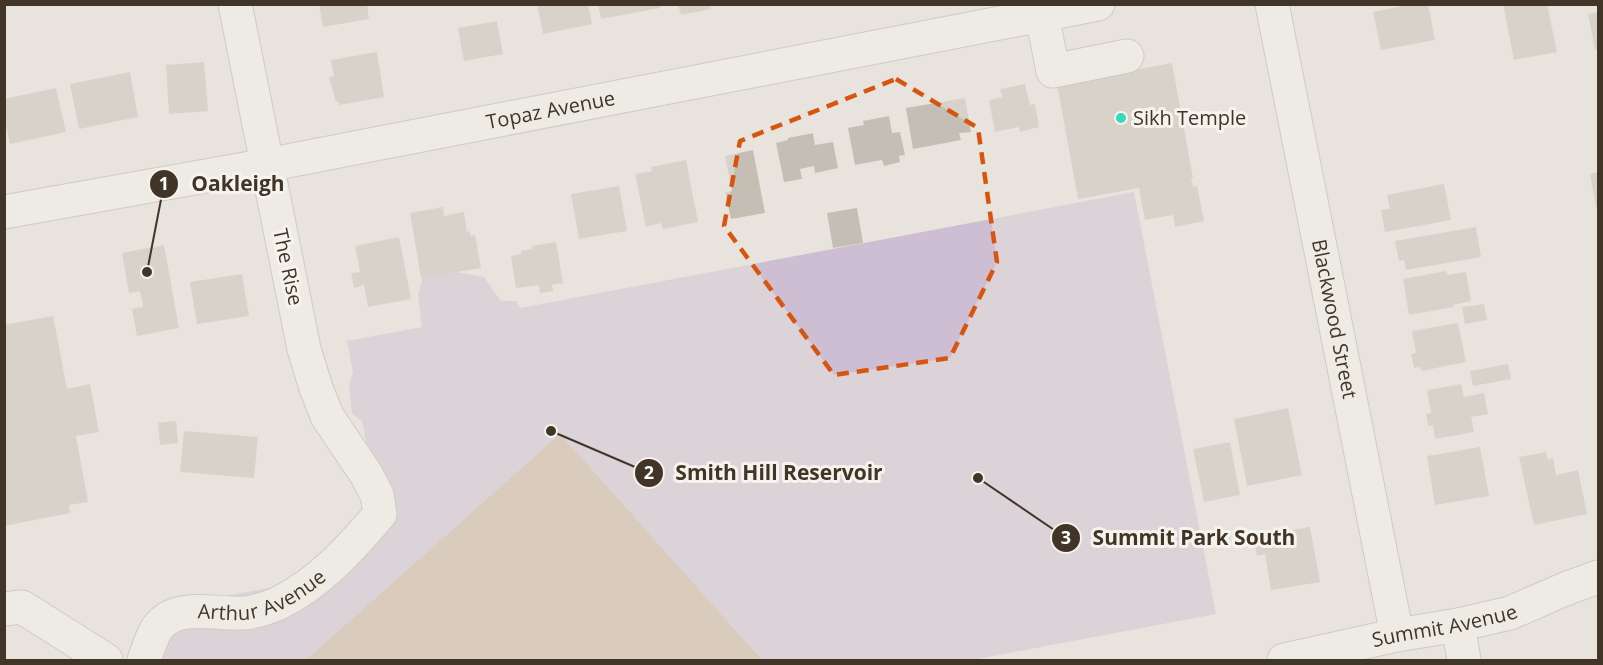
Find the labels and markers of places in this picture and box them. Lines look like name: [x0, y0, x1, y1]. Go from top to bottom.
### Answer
place label: Sikh Temple: [1133, 104, 1246, 131]
marker: Sikh Temple: [1114, 111, 1128, 125]
callout: Oakleigh: [149, 164, 296, 203]
callout: Smith Hill Reservoir: [634, 453, 895, 492]
callout: Summit Park South: [1051, 518, 1307, 557]

